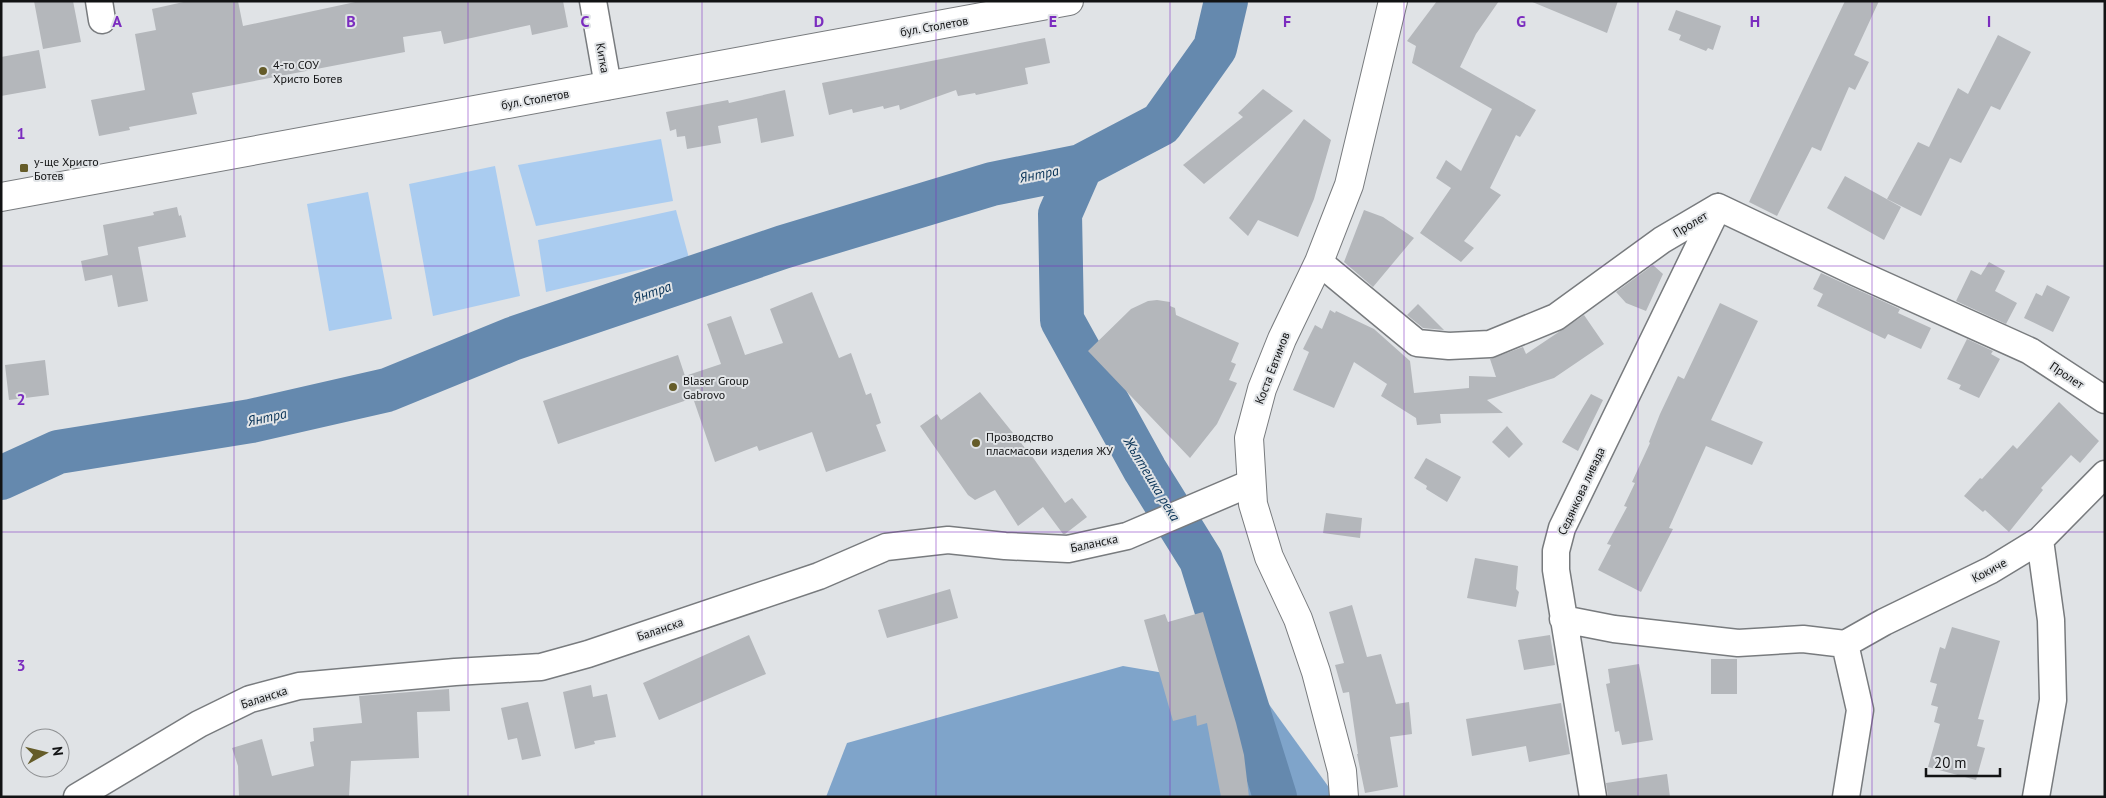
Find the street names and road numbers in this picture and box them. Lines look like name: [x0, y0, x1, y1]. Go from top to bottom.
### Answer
street label: бул. Столетов: [899, 13, 969, 39]
street label: Китка: [593, 42, 613, 74]
street label: бул. Столетов: [500, 86, 570, 112]
street label: Пролет: [1670, 208, 1710, 240]
street label: Коста Евтимов: [1251, 330, 1293, 406]
street label: Пролет: [2047, 358, 2087, 392]
street label: Седянкова ливада: [1554, 445, 1608, 537]
street label: Баланска: [1069, 531, 1119, 555]
street label: Кокиче: [1969, 555, 2009, 585]
street label: Баланска: [635, 614, 685, 644]
street label: Баланска: [239, 682, 289, 712]

